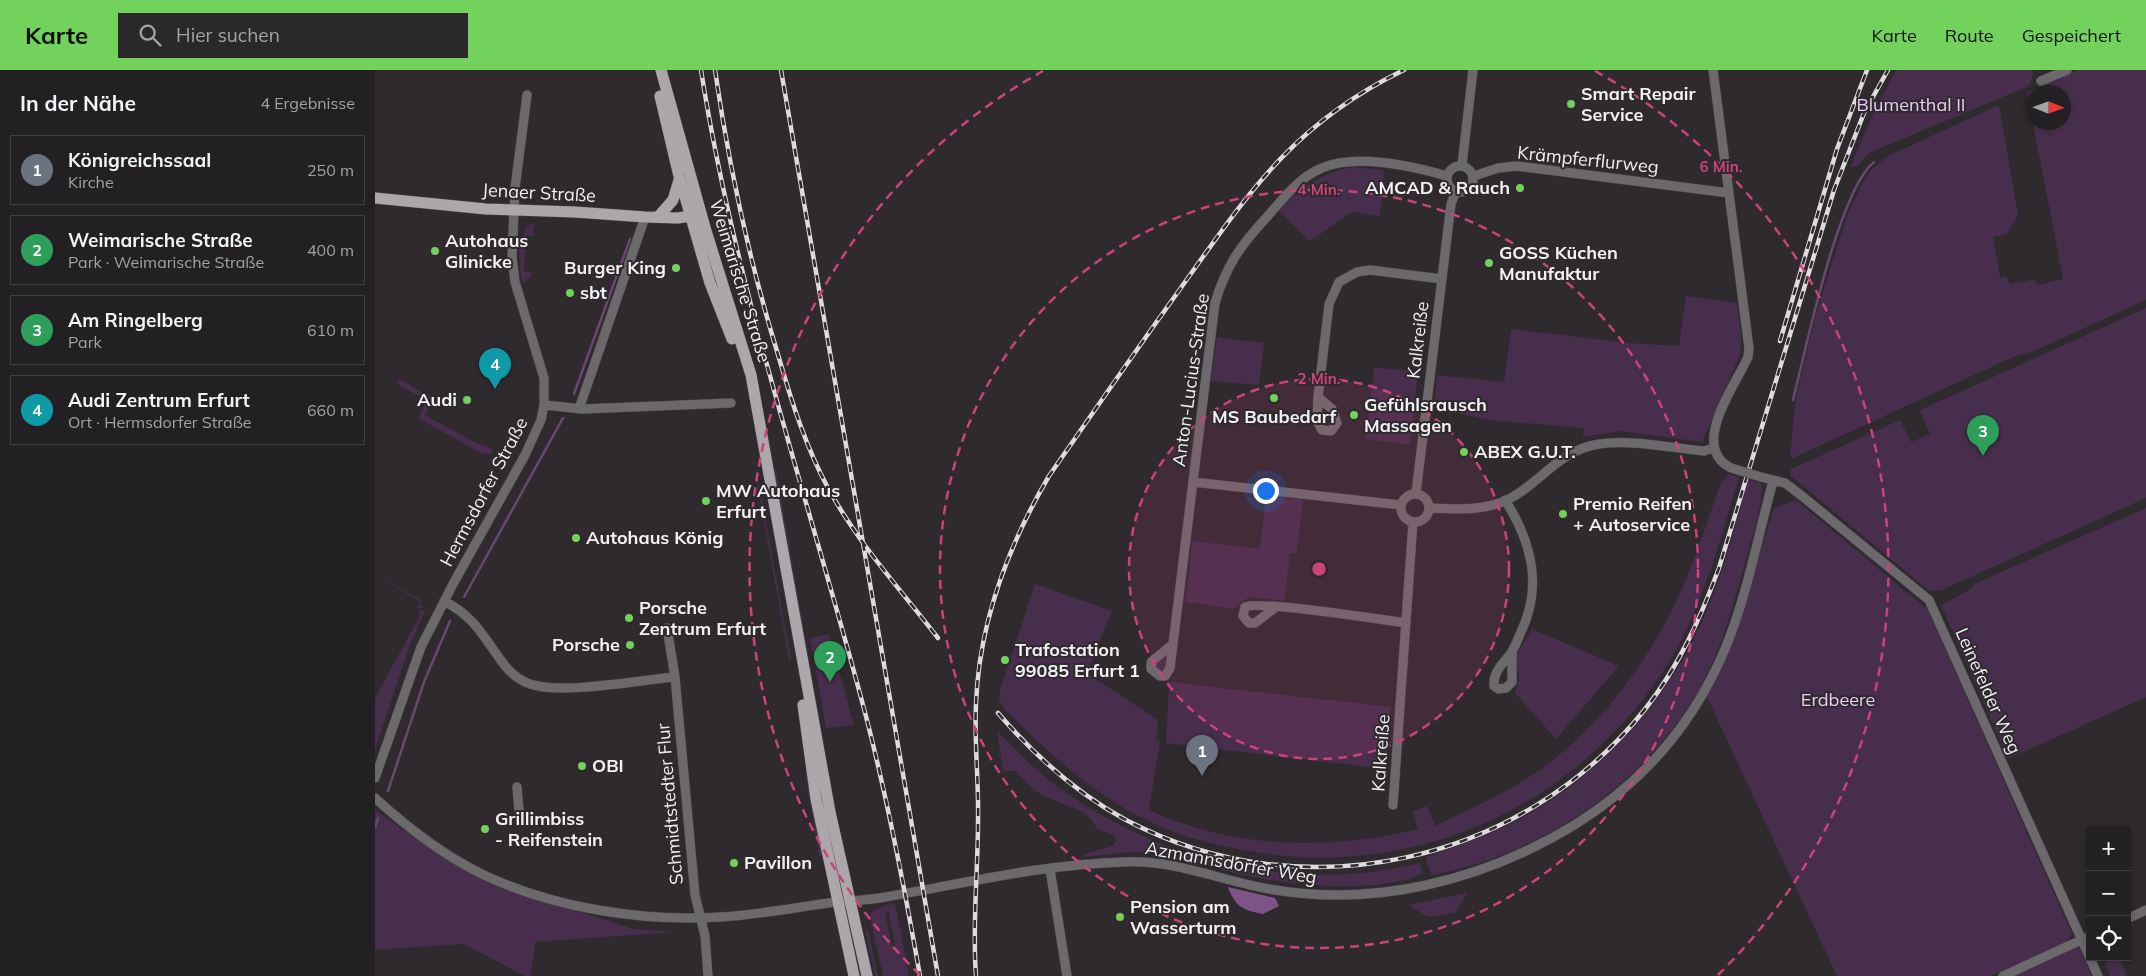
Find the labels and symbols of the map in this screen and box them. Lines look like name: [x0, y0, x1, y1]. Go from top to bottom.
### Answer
place label: Smart Repair Service: [1581, 82, 1697, 126]
north arrow: [2026, 85, 2071, 130]
park label: Blumenthal II: [1856, 93, 1966, 116]
marker: Smart Repair Service: [1565, 98, 1577, 110]
street label: Krämpferflurweg: [1516, 141, 1660, 178]
text: 6 Min.: [1700, 157, 1742, 176]
place label: AMCAD & Rauch: [1365, 176, 1510, 199]
street label: Jenaer Straße: [481, 178, 597, 207]
text: 4 Min.: [1298, 180, 1340, 199]
marker: AMCAD & Rauch: [1514, 182, 1526, 194]
street label: Weimarische Straße: [705, 197, 776, 365]
place label: Autohaus Glinicke: [445, 229, 528, 273]
place label: GOSS Küchen Manufaktur: [1499, 241, 1618, 285]
marker: Autohaus Glinicke: [429, 245, 441, 257]
place label: Burger King: [564, 256, 666, 279]
marker: GOSS Küchen Manufaktur: [1483, 257, 1495, 269]
marker: Burger King: [670, 262, 682, 274]
place label: sbt: [580, 281, 607, 304]
marker: sbt: [564, 287, 576, 299]
street label: Anton-Lucius-Straße: [1167, 292, 1214, 468]
street label: Kalkreiße: [1401, 300, 1434, 380]
pin: 4: [479, 348, 511, 389]
text: 2 Min.: [1298, 369, 1340, 388]
place label: Audi: [417, 388, 457, 411]
marker: MS Baubedarf: [1268, 392, 1280, 404]
place label: Gefühlsrausch Massagen: [1364, 393, 1487, 437]
marker: Audi: [461, 394, 473, 406]
place label: MS Baubedarf: [1212, 405, 1336, 428]
marker: Gefühlsrausch Massagen: [1348, 409, 1360, 421]
street label: Hermsdorfer Straße: [435, 413, 533, 570]
pin: 3: [1967, 415, 1999, 456]
place label: ABEX G.U.T.: [1474, 440, 1576, 463]
marker: ABEX G.U.T.: [1458, 446, 1470, 458]
your location: [1253, 478, 1279, 504]
place label: MW Autohaus Erfurt: [716, 479, 840, 523]
place label: Premio Reifen + Autoservice: [1573, 492, 1692, 536]
marker: MW Autohaus Erfurt: [700, 495, 712, 507]
marker: Premio Reifen + Autoservice: [1557, 508, 1569, 520]
place label: Autohaus König: [586, 526, 723, 549]
marker: Autohaus König: [570, 532, 582, 544]
centre of rings: [1310, 560, 1328, 578]
place label: Porsche Zentrum Erfurt: [639, 596, 766, 640]
marker: Porsche Zentrum Erfurt: [623, 612, 635, 624]
street label: Leinefelder Weg: [1950, 624, 2027, 757]
place label: Porsche: [552, 633, 620, 656]
place label: Trafostation 99085 Erfurt 1: [1015, 638, 1140, 682]
marker: Porsche: [624, 639, 636, 651]
pin: 2: [814, 641, 846, 682]
marker: Trafostation 99085 Erfurt 1: [999, 654, 1011, 666]
park label: Erdbeere: [1801, 688, 1875, 711]
street label: Kalkreiße: [1366, 714, 1395, 792]
street label: Schmidtstedter Flur: [651, 722, 688, 886]
pin: 1: [1186, 735, 1218, 776]
place label: OBI: [592, 754, 624, 777]
marker: OBI: [576, 760, 588, 772]
place label: Grillimbiss - Reifenstein: [495, 807, 603, 851]
marker: Grillimbiss - Reifenstein: [479, 823, 491, 835]
street label: Azmannsdorfer Weg: [1144, 836, 1319, 889]
place label: Pavillon: [744, 851, 812, 874]
marker: Pavillon: [728, 857, 740, 869]
place label: Pension am Wasserturm: [1130, 895, 1237, 939]
marker: Pension am Wasserturm: [1114, 911, 1126, 923]

